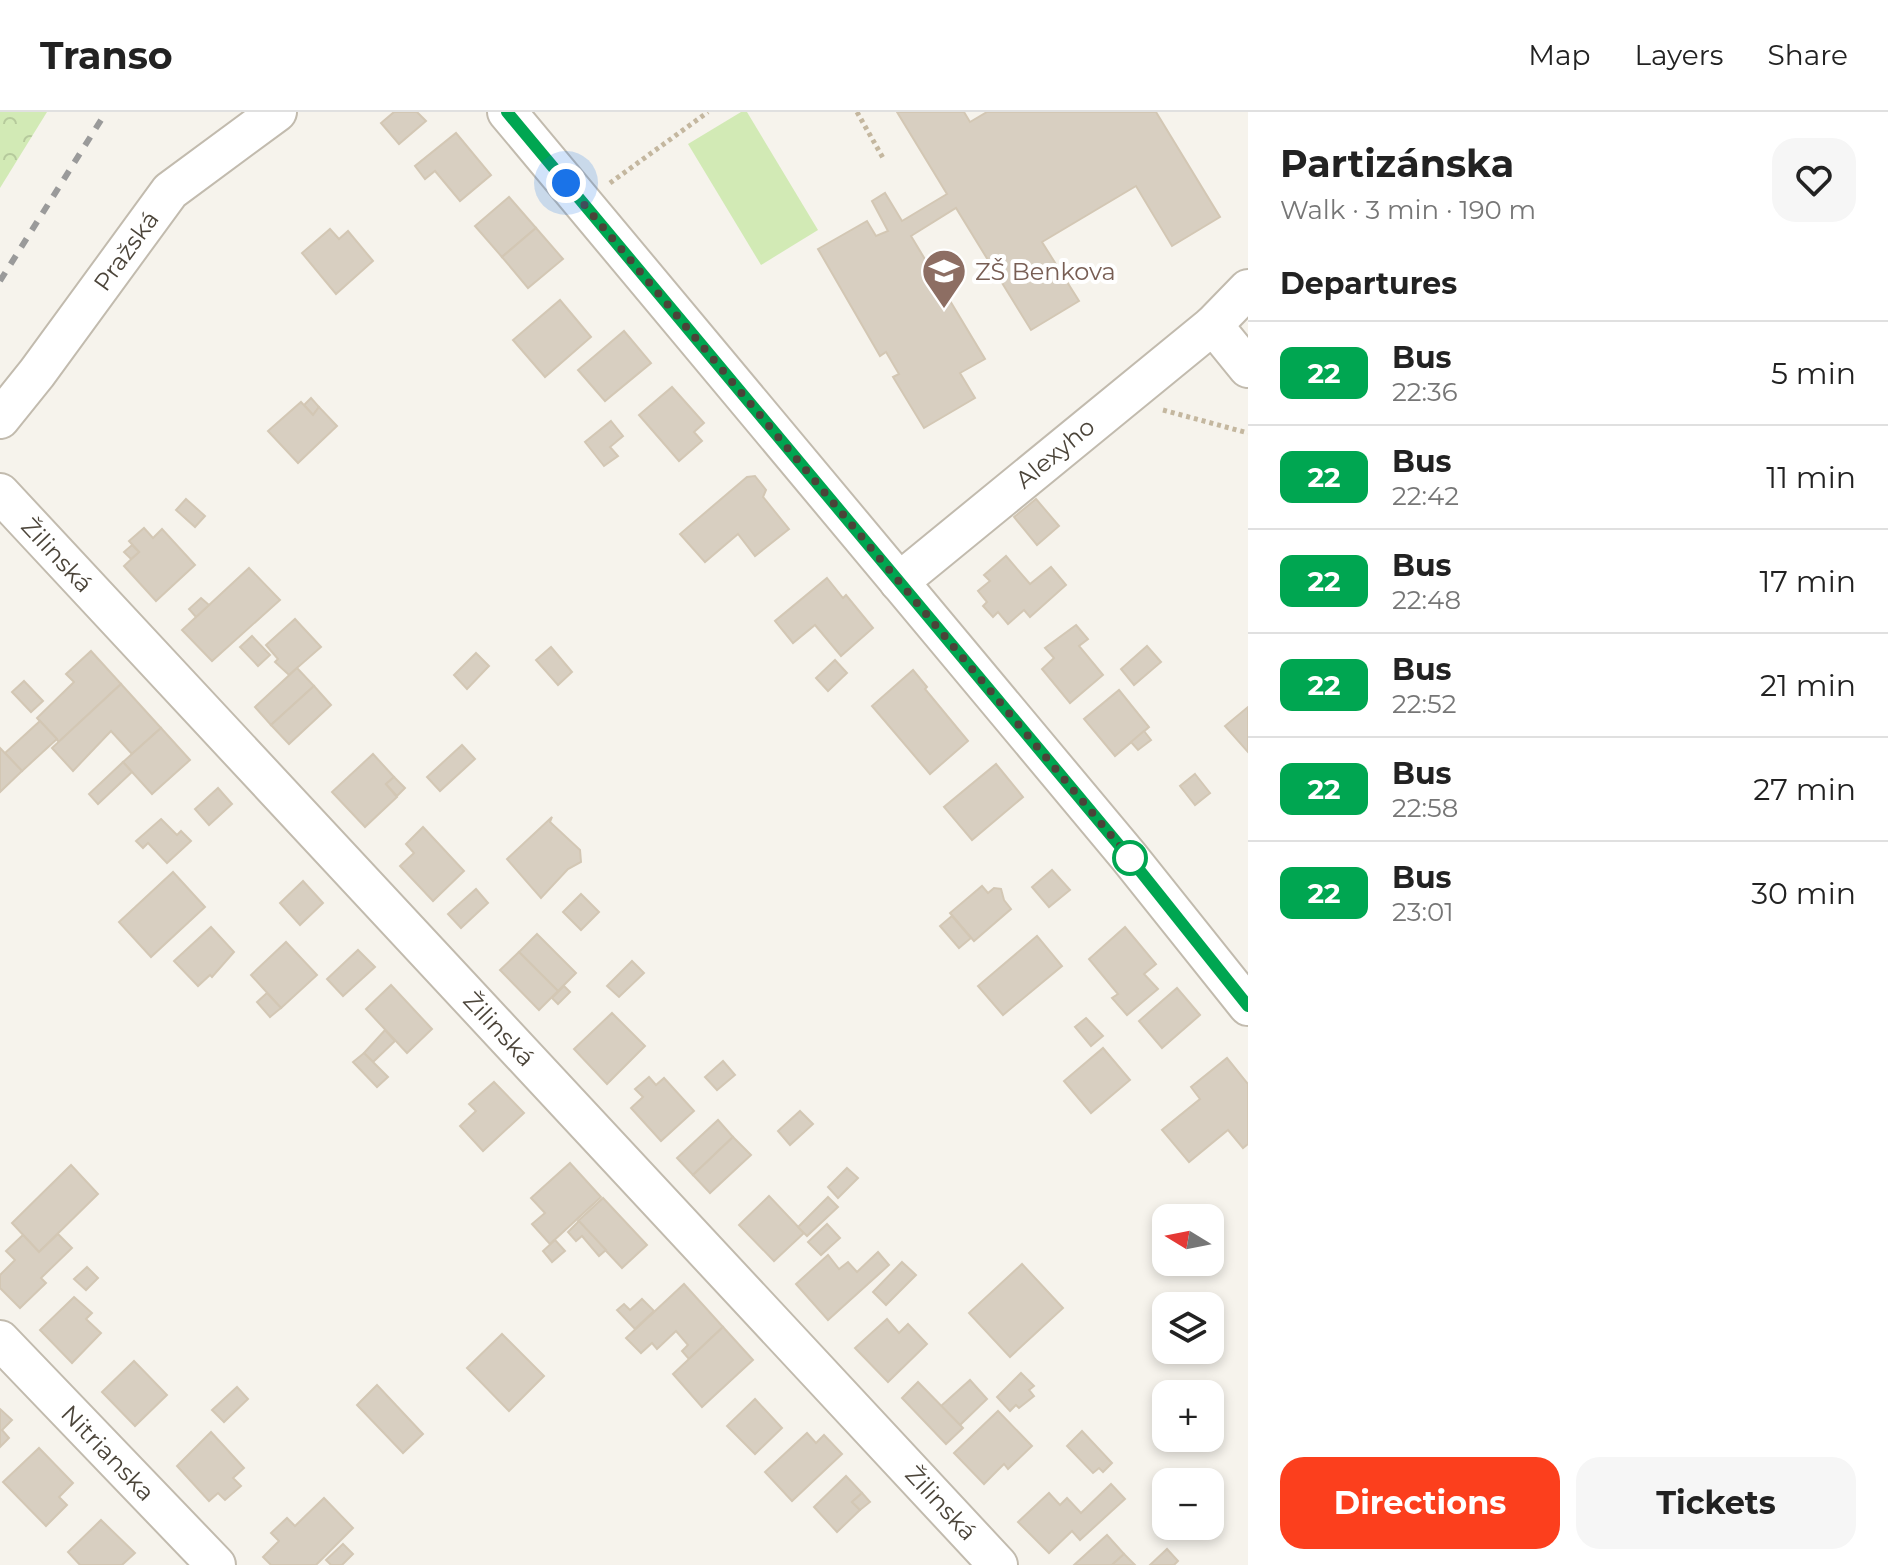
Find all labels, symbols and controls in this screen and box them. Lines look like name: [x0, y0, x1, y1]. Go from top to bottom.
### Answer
text: Transo: [40, 32, 173, 79]
text: Map: [1528, 38, 1591, 72]
text: Layers: [1635, 38, 1724, 72]
text: Share: [1768, 38, 1848, 72]
button: heart: [1772, 138, 1856, 222]
text: Partizánska: [1280, 140, 1514, 187]
your location: [546, 163, 586, 203]
text: Walk · 3 min · 190 m: [1280, 194, 1536, 226]
street label: Pražská: [87, 205, 165, 297]
school or university icon: ZŠ Benkova: [920, 247, 968, 310]
place label: ZŠ Benkova: [975, 257, 1116, 286]
text: Departures: [1280, 265, 1457, 302]
text: Bus: [1392, 339, 1452, 376]
text: 5 min: [1771, 355, 1856, 392]
text: 22: [1307, 356, 1341, 390]
text: 22:36: [1392, 376, 1458, 408]
street label: Alexyho: [1010, 412, 1100, 494]
text: Bus: [1392, 443, 1452, 480]
text: 11 min: [1766, 459, 1856, 496]
text: 22: [1307, 460, 1341, 494]
text: 22:42: [1392, 480, 1459, 512]
street label: Žilinská: [15, 512, 99, 598]
text: Bus: [1392, 547, 1452, 584]
text: 17 min: [1759, 563, 1856, 600]
text: 22: [1307, 564, 1341, 598]
text: 22:48: [1392, 584, 1461, 616]
text: Bus: [1392, 651, 1452, 688]
text: 21 min: [1760, 667, 1856, 704]
text: 22: [1307, 668, 1341, 702]
text: 22:52: [1392, 688, 1456, 720]
text: Bus: [1392, 755, 1452, 792]
text: 27 min: [1753, 771, 1856, 808]
text: 22: [1307, 772, 1341, 806]
text: 22:58: [1392, 792, 1458, 824]
unlabelled marker: [1113, 841, 1147, 875]
text: Bus: [1392, 859, 1452, 896]
text: 30 min: [1751, 875, 1856, 912]
text: 22: [1307, 876, 1341, 910]
text: 23:01: [1392, 896, 1454, 928]
street label: Žilinská: [457, 986, 541, 1072]
north arrow: [1152, 1204, 1224, 1276]
map controls: [1152, 1204, 1224, 1540]
button: layers: [1152, 1292, 1224, 1364]
button: +: [1152, 1380, 1224, 1452]
street label: Nitrianska: [55, 1399, 161, 1507]
button: Directions: [1280, 1457, 1560, 1549]
button: Tickets: [1576, 1457, 1856, 1549]
street label: Žilinská: [899, 1460, 983, 1546]
button: −: [1152, 1468, 1224, 1540]

